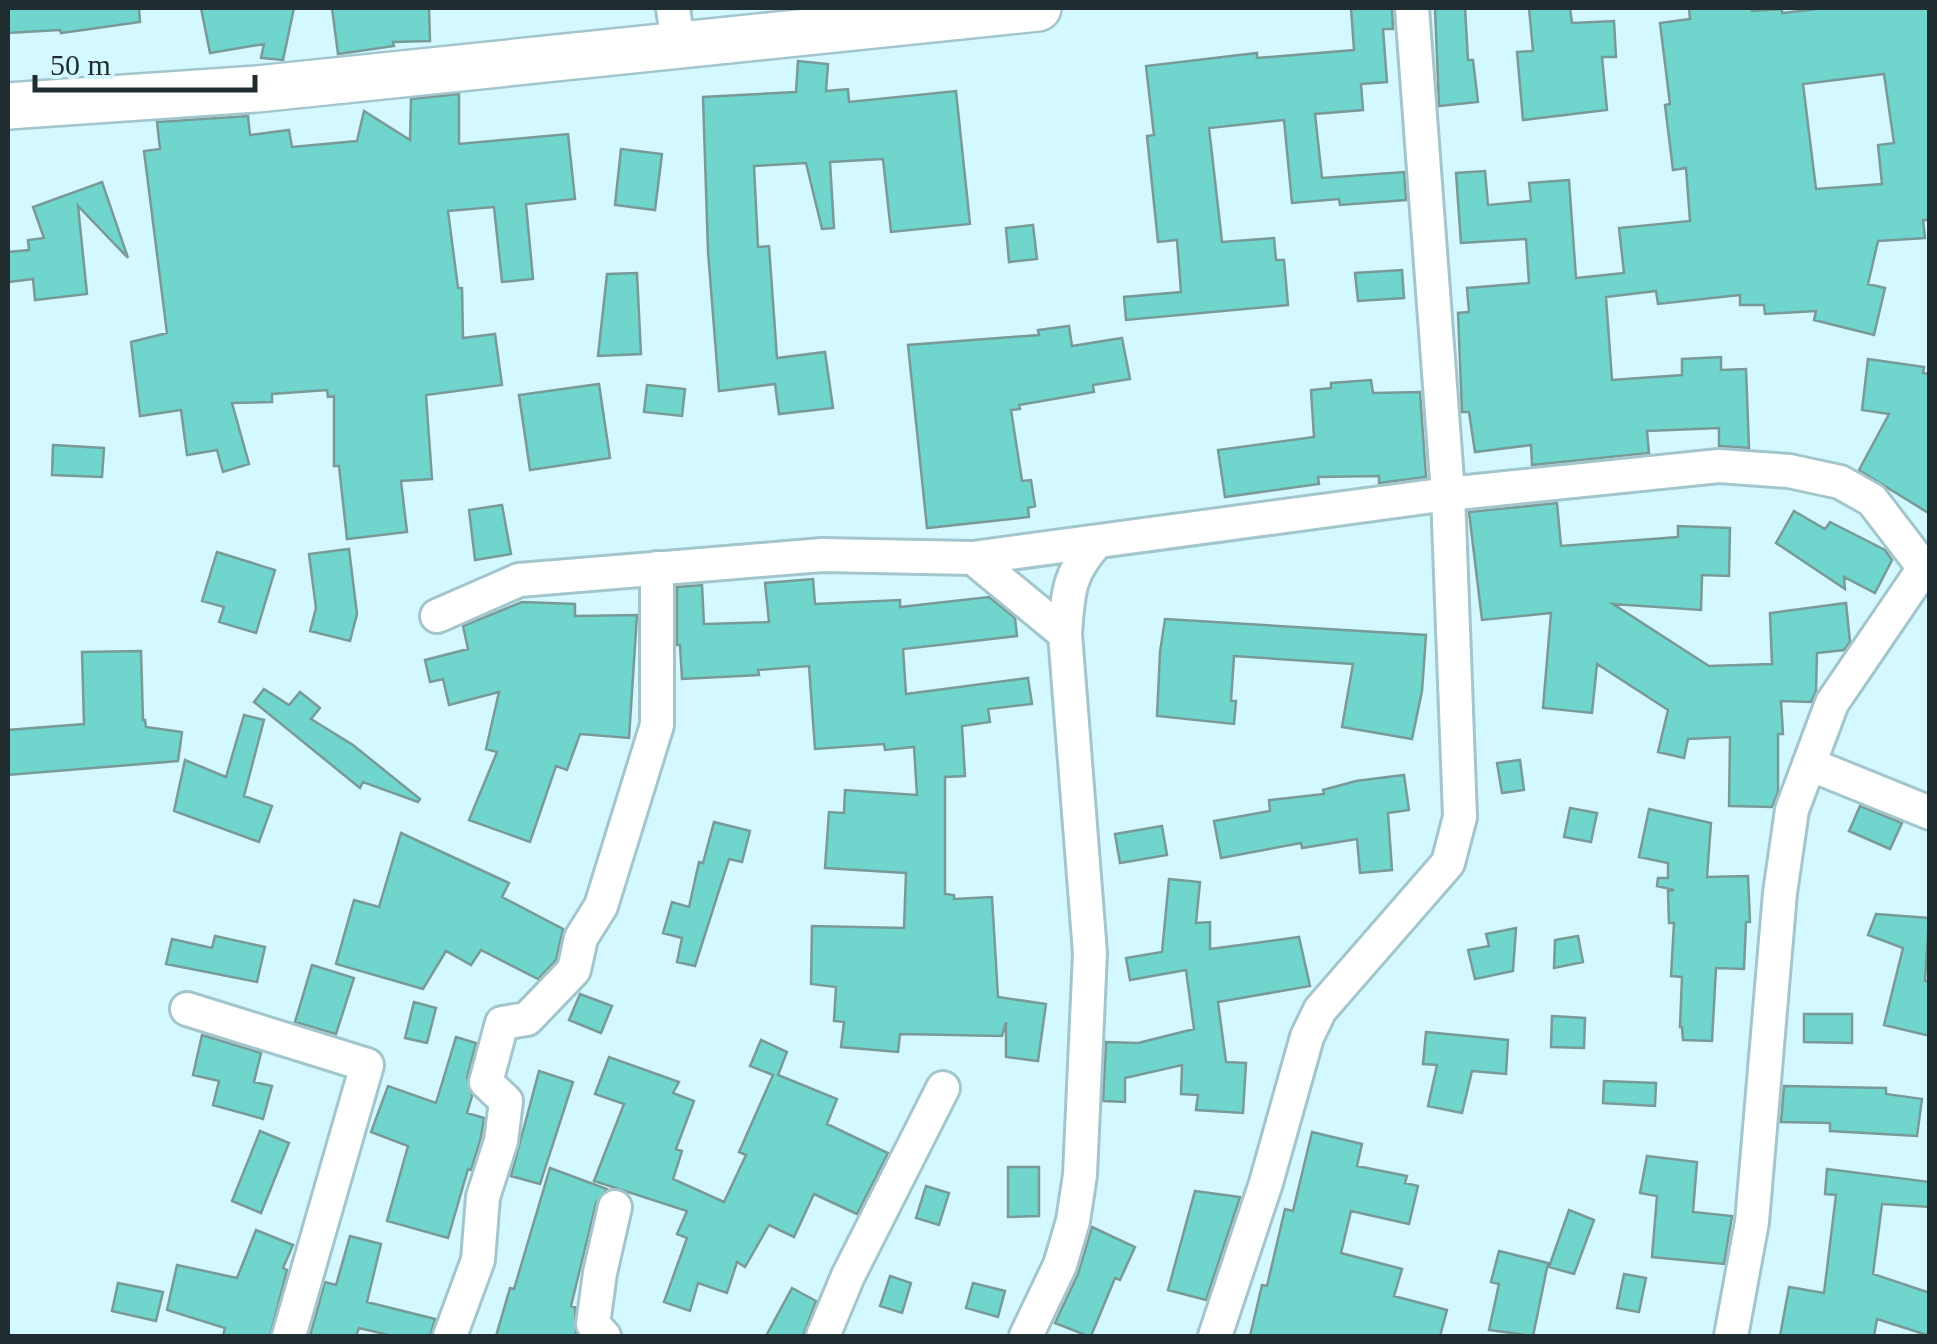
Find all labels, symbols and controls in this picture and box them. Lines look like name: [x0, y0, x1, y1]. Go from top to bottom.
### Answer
scale bar: [35, 30, 255, 92]
text: 50 m: [50, 48, 111, 81]

